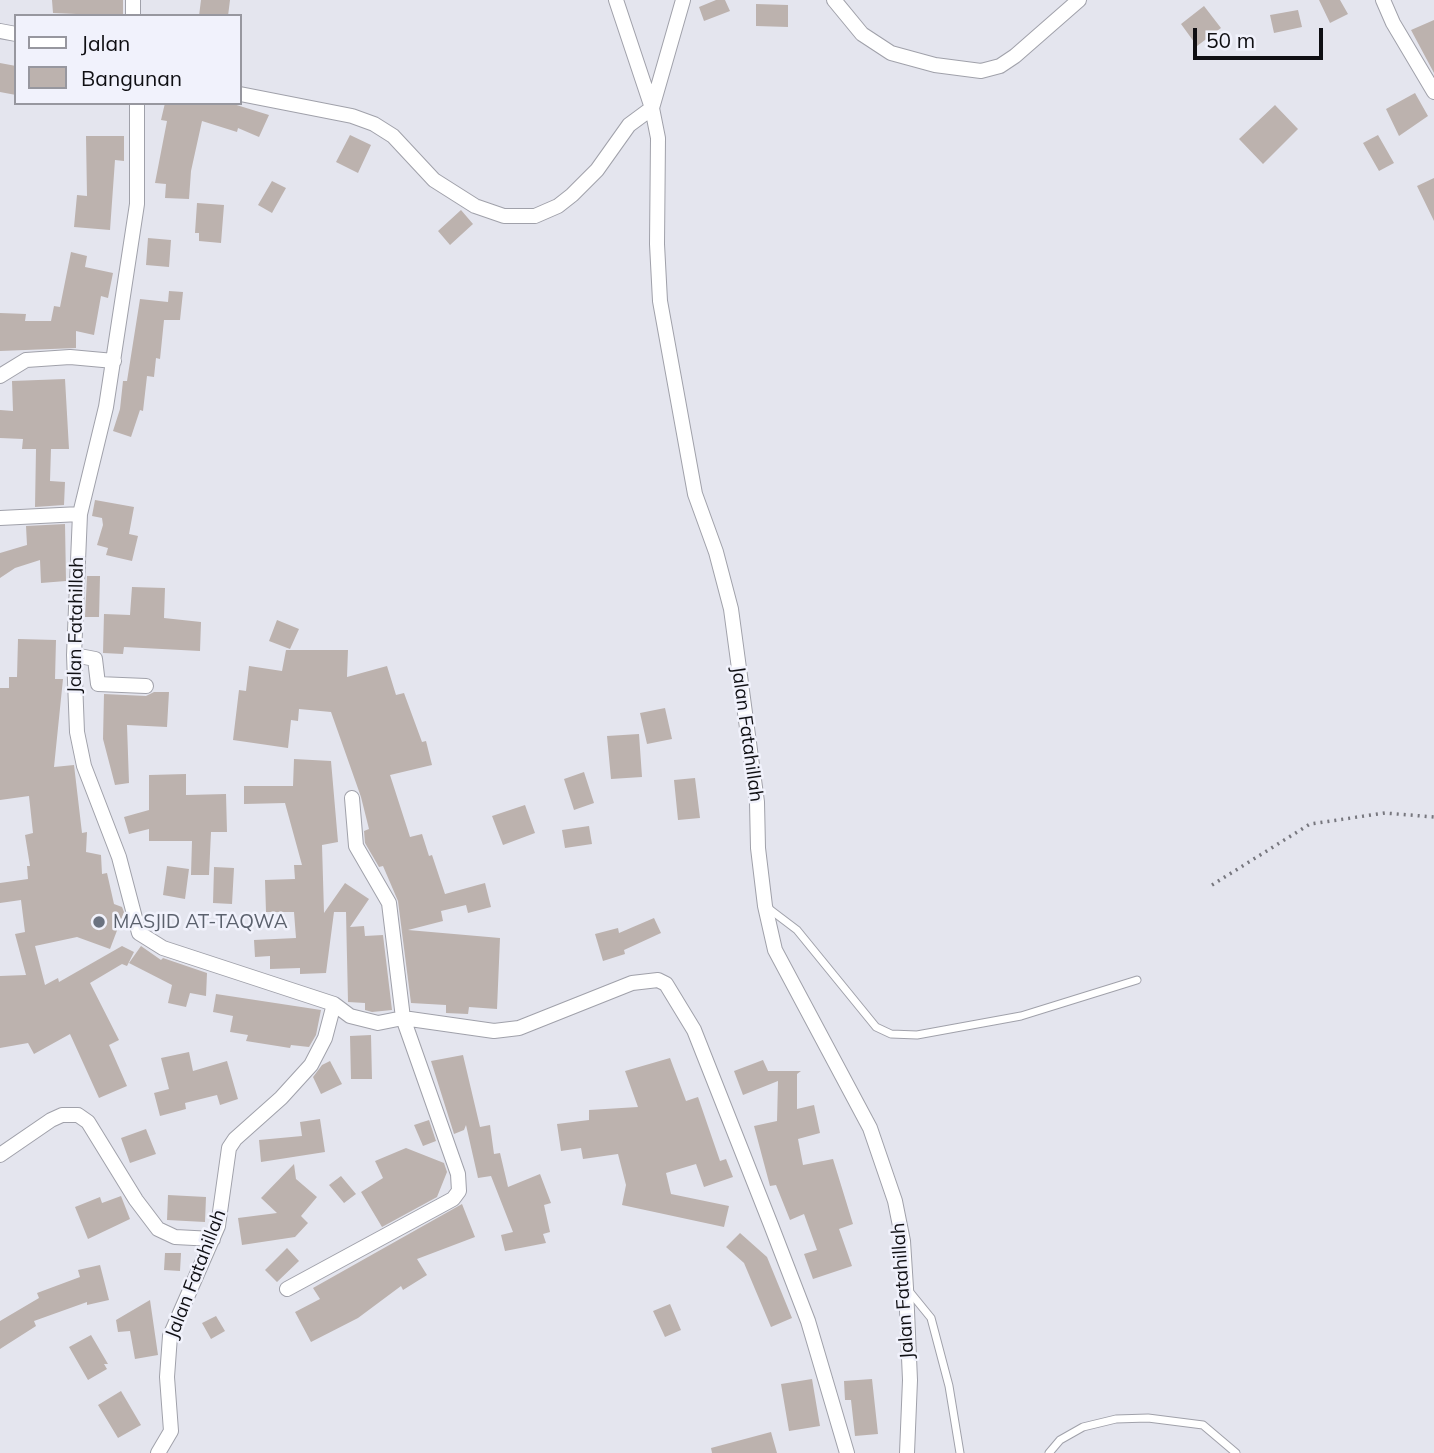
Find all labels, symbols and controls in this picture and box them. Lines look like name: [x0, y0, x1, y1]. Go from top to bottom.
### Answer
legend: [14, 14, 242, 105]
scale bar: [1196, 14, 1326, 58]
text: 50 m: [1206, 27, 1255, 53]
text: Jalan: [81, 30, 130, 56]
text: Bangunan: [81, 65, 182, 91]
street label: Jalan Fatahillah: [63, 556, 89, 694]
street label: Jalan Fatahillah: [726, 665, 768, 803]
place label: MASJID AT-TAQWA: [113, 911, 288, 933]
marker: MASJID AT-TAQWA: [91, 914, 107, 930]
street label: Jalan Fatahillah: [161, 1206, 231, 1342]
street label: Jalan Fatahillah: [887, 1222, 919, 1360]

